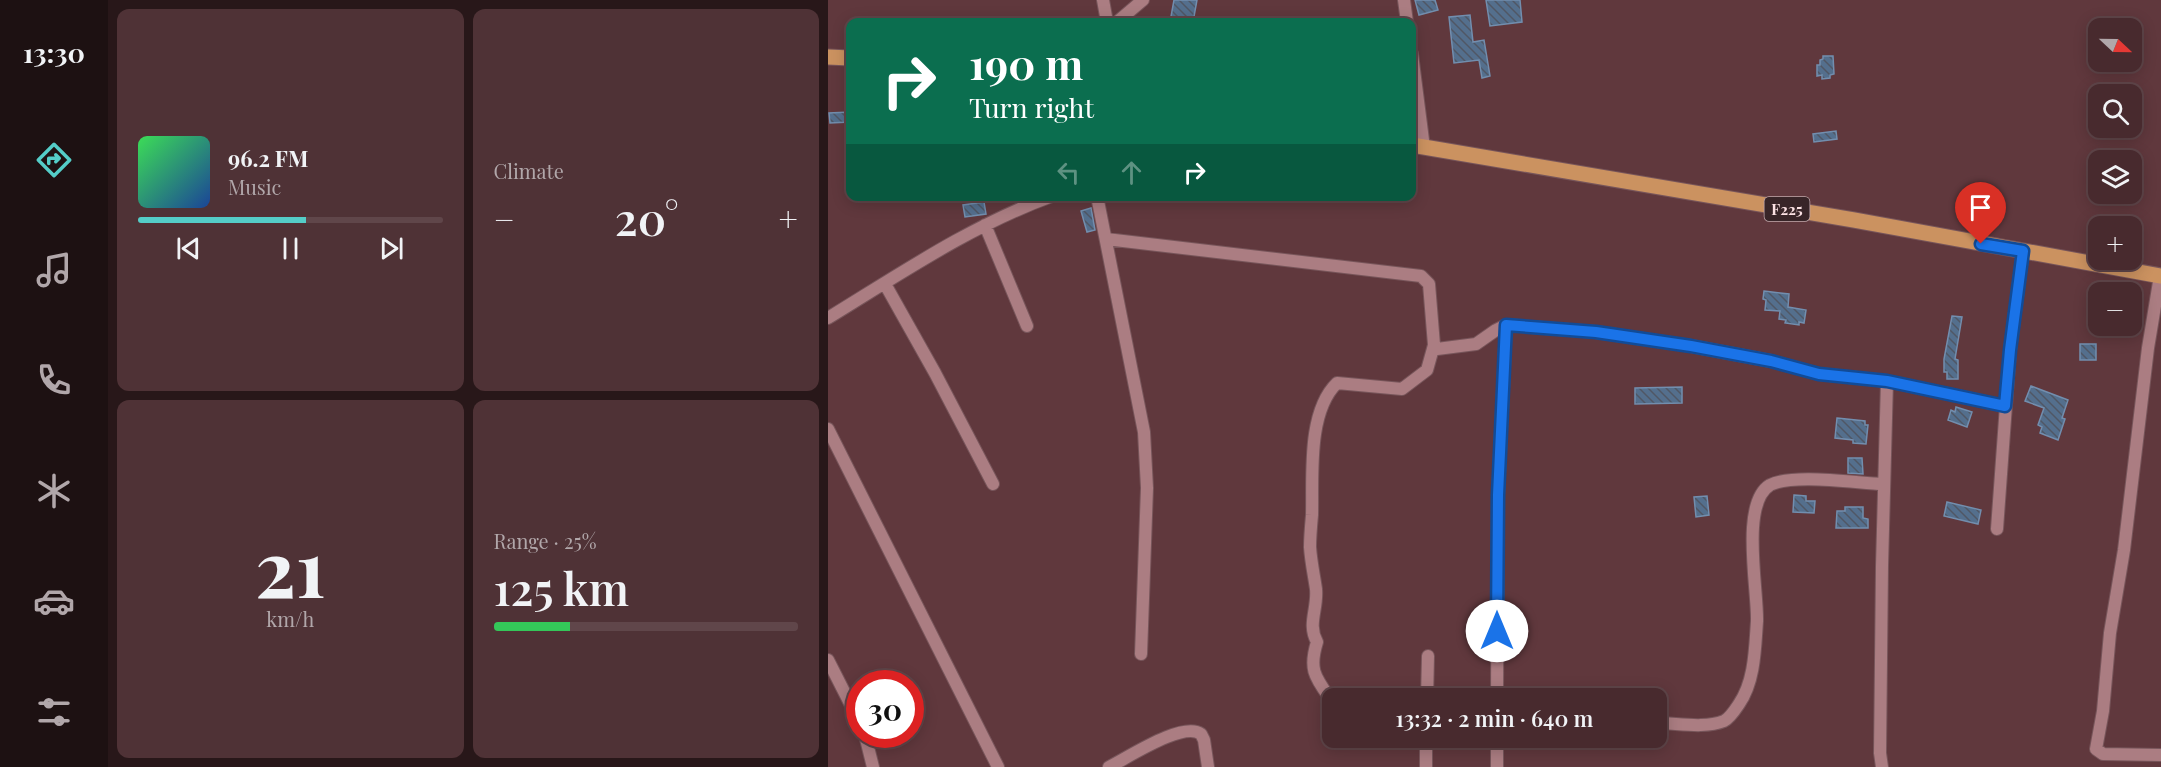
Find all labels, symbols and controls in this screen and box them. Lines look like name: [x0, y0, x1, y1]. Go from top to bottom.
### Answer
north arrow: [2088, 18, 2142, 72]
map controls: [2088, 18, 2142, 336]
text: 13:30: [23, 34, 85, 70]
text: 190 m: [969, 35, 1083, 91]
icon: right: [870, 42, 948, 120]
button: search: [2088, 84, 2142, 138]
text: Turn right: [969, 89, 1094, 125]
icon: directions: [33, 139, 75, 181]
text: 96.2 FM: [228, 143, 308, 173]
button: layers: [2088, 150, 2142, 204]
icon: left: [1052, 156, 1085, 189]
icon: ahead: [1115, 156, 1148, 189]
icon: right: [1178, 156, 1211, 189]
text: Climate: [494, 157, 564, 184]
text: Music: [228, 173, 281, 200]
pin: [1955, 182, 2006, 244]
text: 20°: [615, 187, 679, 247]
icon: arrive: [1964, 191, 1997, 224]
text: −: [494, 196, 515, 240]
text: +: [779, 196, 798, 240]
road number: F225: [1764, 197, 1810, 221]
button: +: [2088, 216, 2142, 270]
icon: previous: [172, 232, 205, 265]
icon: pause: [274, 232, 307, 265]
icon: next: [375, 232, 408, 265]
icon: music: [33, 249, 75, 291]
button: −: [2088, 282, 2142, 336]
icon: phone: [33, 359, 75, 401]
icon: climate: [33, 470, 75, 512]
text: 21: [255, 514, 326, 618]
text: Range · 25%: [494, 527, 597, 554]
text: 125 km: [494, 557, 629, 617]
icon: car: [33, 580, 75, 622]
position arrow: [1465, 599, 1529, 663]
text: km/h: [266, 605, 314, 632]
speed limit sign: 30: [846, 670, 924, 748]
icon: filters: [33, 691, 75, 733]
text: 13:32 · 2 min · 640 m: [1396, 703, 1593, 733]

